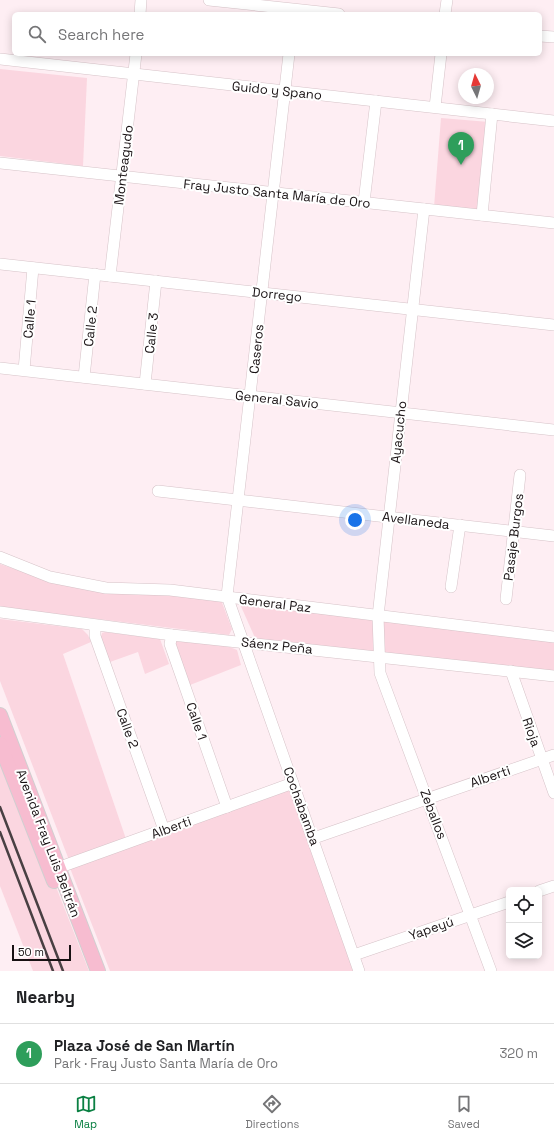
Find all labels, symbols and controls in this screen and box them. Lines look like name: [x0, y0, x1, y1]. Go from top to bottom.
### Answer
search box: [12, 12, 542, 56]
icon: search: [26, 23, 48, 45]
text: Search here: [58, 25, 144, 44]
north arrow: [458, 68, 494, 104]
street label: Guido y Spano: [231, 77, 323, 104]
street label: Monteagudo: [110, 124, 137, 206]
pin: 1: [448, 132, 474, 165]
street label: Fray Justo Santa María de Oro: [183, 175, 371, 212]
street label: Dorrego: [251, 283, 303, 306]
street label: Calle 1: [19, 299, 40, 339]
street label: Calle 2: [80, 305, 101, 347]
street label: Calle 3: [141, 312, 162, 354]
street label: Caseros: [245, 323, 268, 375]
street label: General Savio: [234, 387, 320, 412]
street label: Ayacucho: [387, 400, 410, 464]
street label: Pasaje Burgos: [500, 492, 527, 582]
street label: Avellaneda: [381, 508, 451, 533]
your location: [345, 510, 365, 530]
street label: General Paz: [238, 591, 312, 616]
street label: Sáenz Peña: [240, 633, 314, 658]
street label: Calle 1: [182, 700, 211, 742]
street label: Calle 2: [113, 706, 143, 751]
street label: Rioja: [519, 715, 545, 750]
street label: Alberti: [468, 762, 513, 791]
street label: Cochabamba: [279, 765, 324, 848]
street label: Avenida Fray Luis Beltrán: [12, 767, 85, 920]
street label: Zeballos: [416, 787, 451, 842]
street label: Alberti: [149, 812, 194, 843]
map controls: [506, 887, 542, 959]
button: locate: [506, 887, 542, 923]
street label: Yapeyú: [406, 913, 456, 944]
button: layers: [506, 923, 542, 959]
scale bar: [12, 943, 71, 962]
text: 50 m: [18, 945, 44, 959]
text: Nearby: [16, 986, 75, 1008]
text: Plaza José de San Martín: [54, 1036, 235, 1055]
text: 1: [26, 1045, 32, 1062]
text: 320 m: [499, 1045, 538, 1062]
text: Park · Fray Justo Santa María de Oro: [54, 1055, 278, 1072]
tab: Map: [74, 1093, 97, 1131]
tab: Directions: [245, 1093, 299, 1131]
tab: Saved: [448, 1093, 480, 1131]

